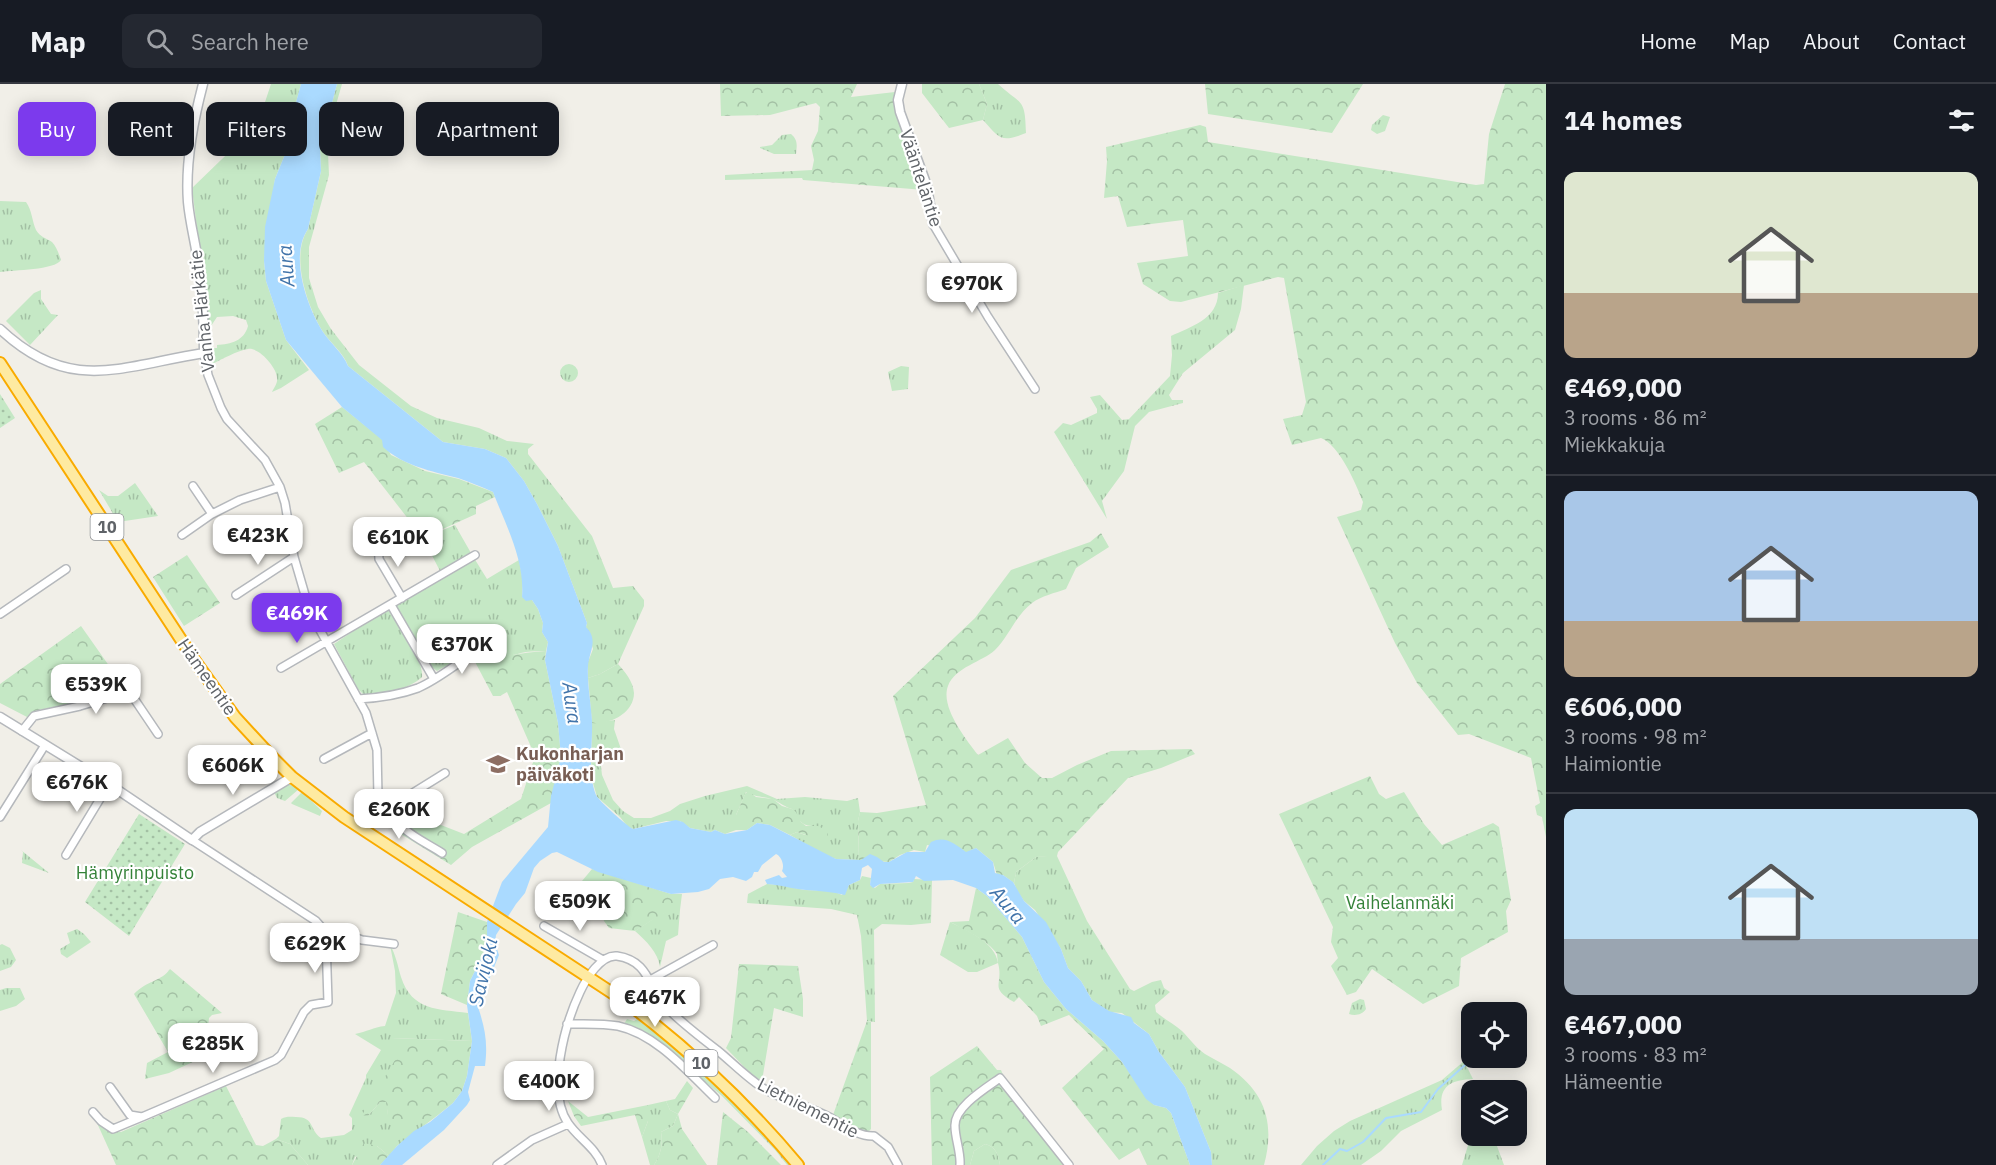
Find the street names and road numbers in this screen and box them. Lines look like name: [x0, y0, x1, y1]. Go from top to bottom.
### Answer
street label: Väänteläntie: [895, 126, 948, 230]
street label: Vanha Härkätie: [184, 249, 219, 373]
road number: 10: [90, 514, 124, 540]
street label: Hämeentie: [173, 634, 242, 720]
road number: 10: [684, 1050, 718, 1076]
street label: Lietniementie: [754, 1072, 863, 1143]

